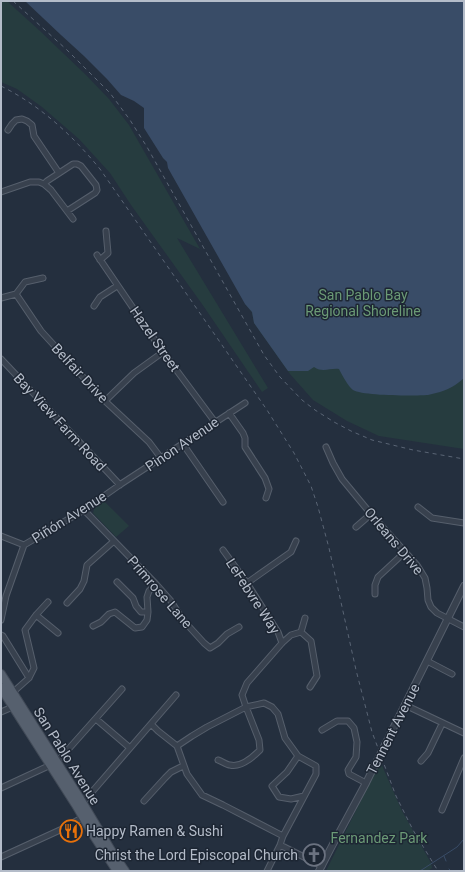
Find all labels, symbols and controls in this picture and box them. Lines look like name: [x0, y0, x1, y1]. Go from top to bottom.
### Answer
park label: San Pablo Bay Regional Shoreline: [305, 287, 421, 319]
street label: Hazel Street: [127, 303, 183, 375]
street label: Belfair Drive: [49, 340, 111, 406]
street label: Bay View Farm Road: [11, 370, 109, 474]
street label: Pinon Avenue: [142, 414, 222, 474]
street label: Piñón Avenue: [29, 488, 109, 546]
street label: Orleans Drive: [361, 504, 427, 578]
street label: Primrose Lane: [124, 553, 196, 631]
street label: LeFebvre Way: [223, 555, 283, 637]
street label: Tennent Avenue: [363, 681, 423, 777]
street label: San Pablo Avenue: [31, 704, 103, 808]
restaurant icon: Happy Ramen & Sushi: [58, 818, 84, 844]
place label: Happy Ramen & Sushi: [86, 823, 223, 839]
park label: Fernandez Park: [331, 830, 428, 846]
church icon: Christ the Lord Episcopal Church: [301, 842, 327, 868]
place label: Christ the Lord Episcopal Church: [95, 847, 298, 863]

